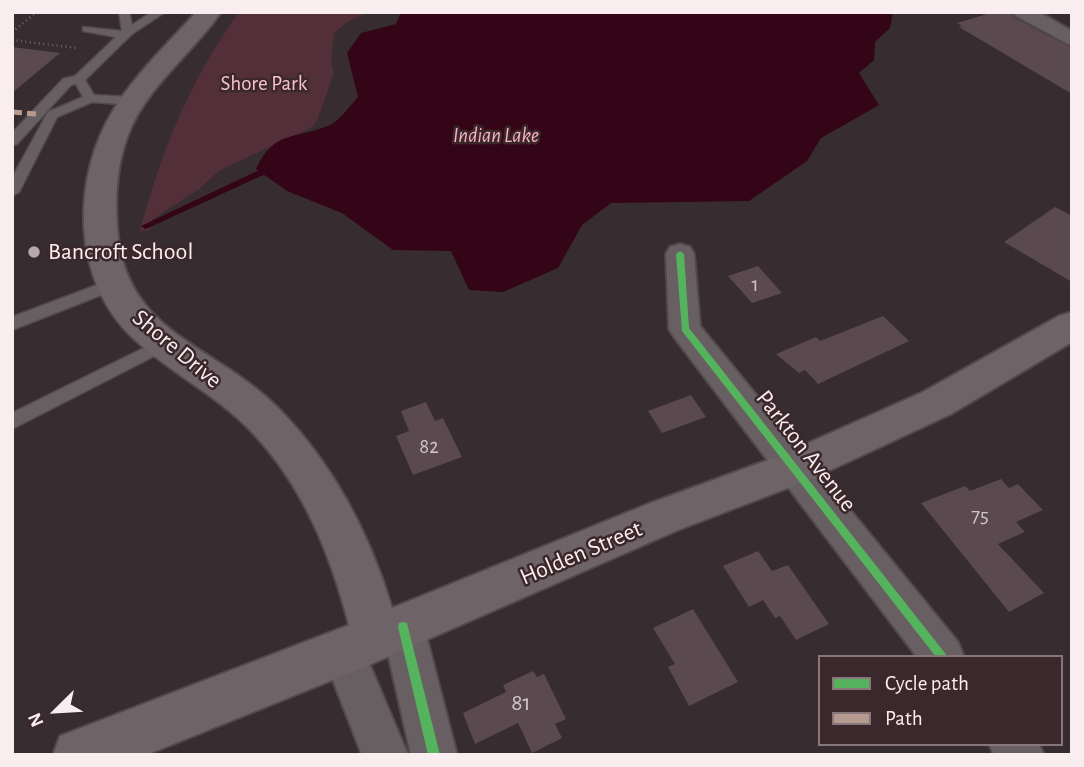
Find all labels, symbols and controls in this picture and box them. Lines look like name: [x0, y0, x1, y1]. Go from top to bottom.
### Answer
park label: Shore Park: [221, 71, 307, 97]
water label: Indian Lake: [453, 123, 539, 149]
place label: Bancroft School: [48, 238, 193, 266]
marker: Bancroft School: [26, 244, 42, 260]
house number: 1: [751, 272, 759, 298]
street label: Shore Drive: [126, 303, 228, 395]
street label: Parkton Avenue: [750, 384, 862, 518]
house number: 82: [419, 434, 439, 460]
house number: 75: [971, 503, 989, 529]
street label: Holden Street: [516, 514, 646, 592]
legend: [818, 655, 1063, 746]
text: Cycle path: [885, 673, 969, 694]
north arrow: [21, 676, 91, 746]
house number: 81: [511, 689, 531, 717]
text: Path: [885, 708, 923, 729]
text: N: [25, 710, 48, 730]

